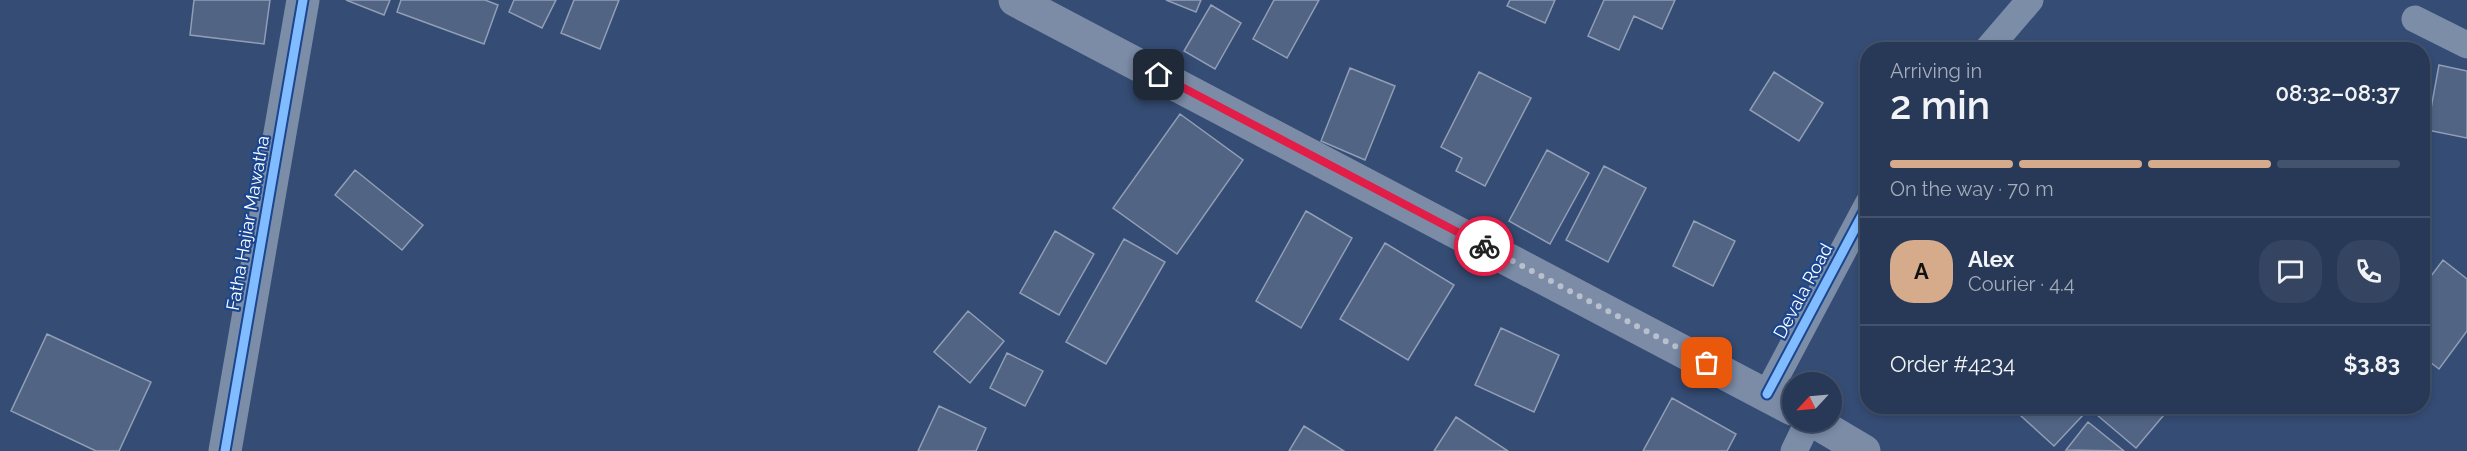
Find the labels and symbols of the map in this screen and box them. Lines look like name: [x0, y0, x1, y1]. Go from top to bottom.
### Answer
pin: [1133, 49, 1184, 100]
street label: Fatha Hajiar Mawatha: [222, 134, 273, 312]
courier: [1454, 216, 1514, 276]
street label: Devala Road: [1769, 240, 1836, 342]
pin: [1681, 337, 1732, 388]
north arrow: [1782, 372, 1842, 432]

